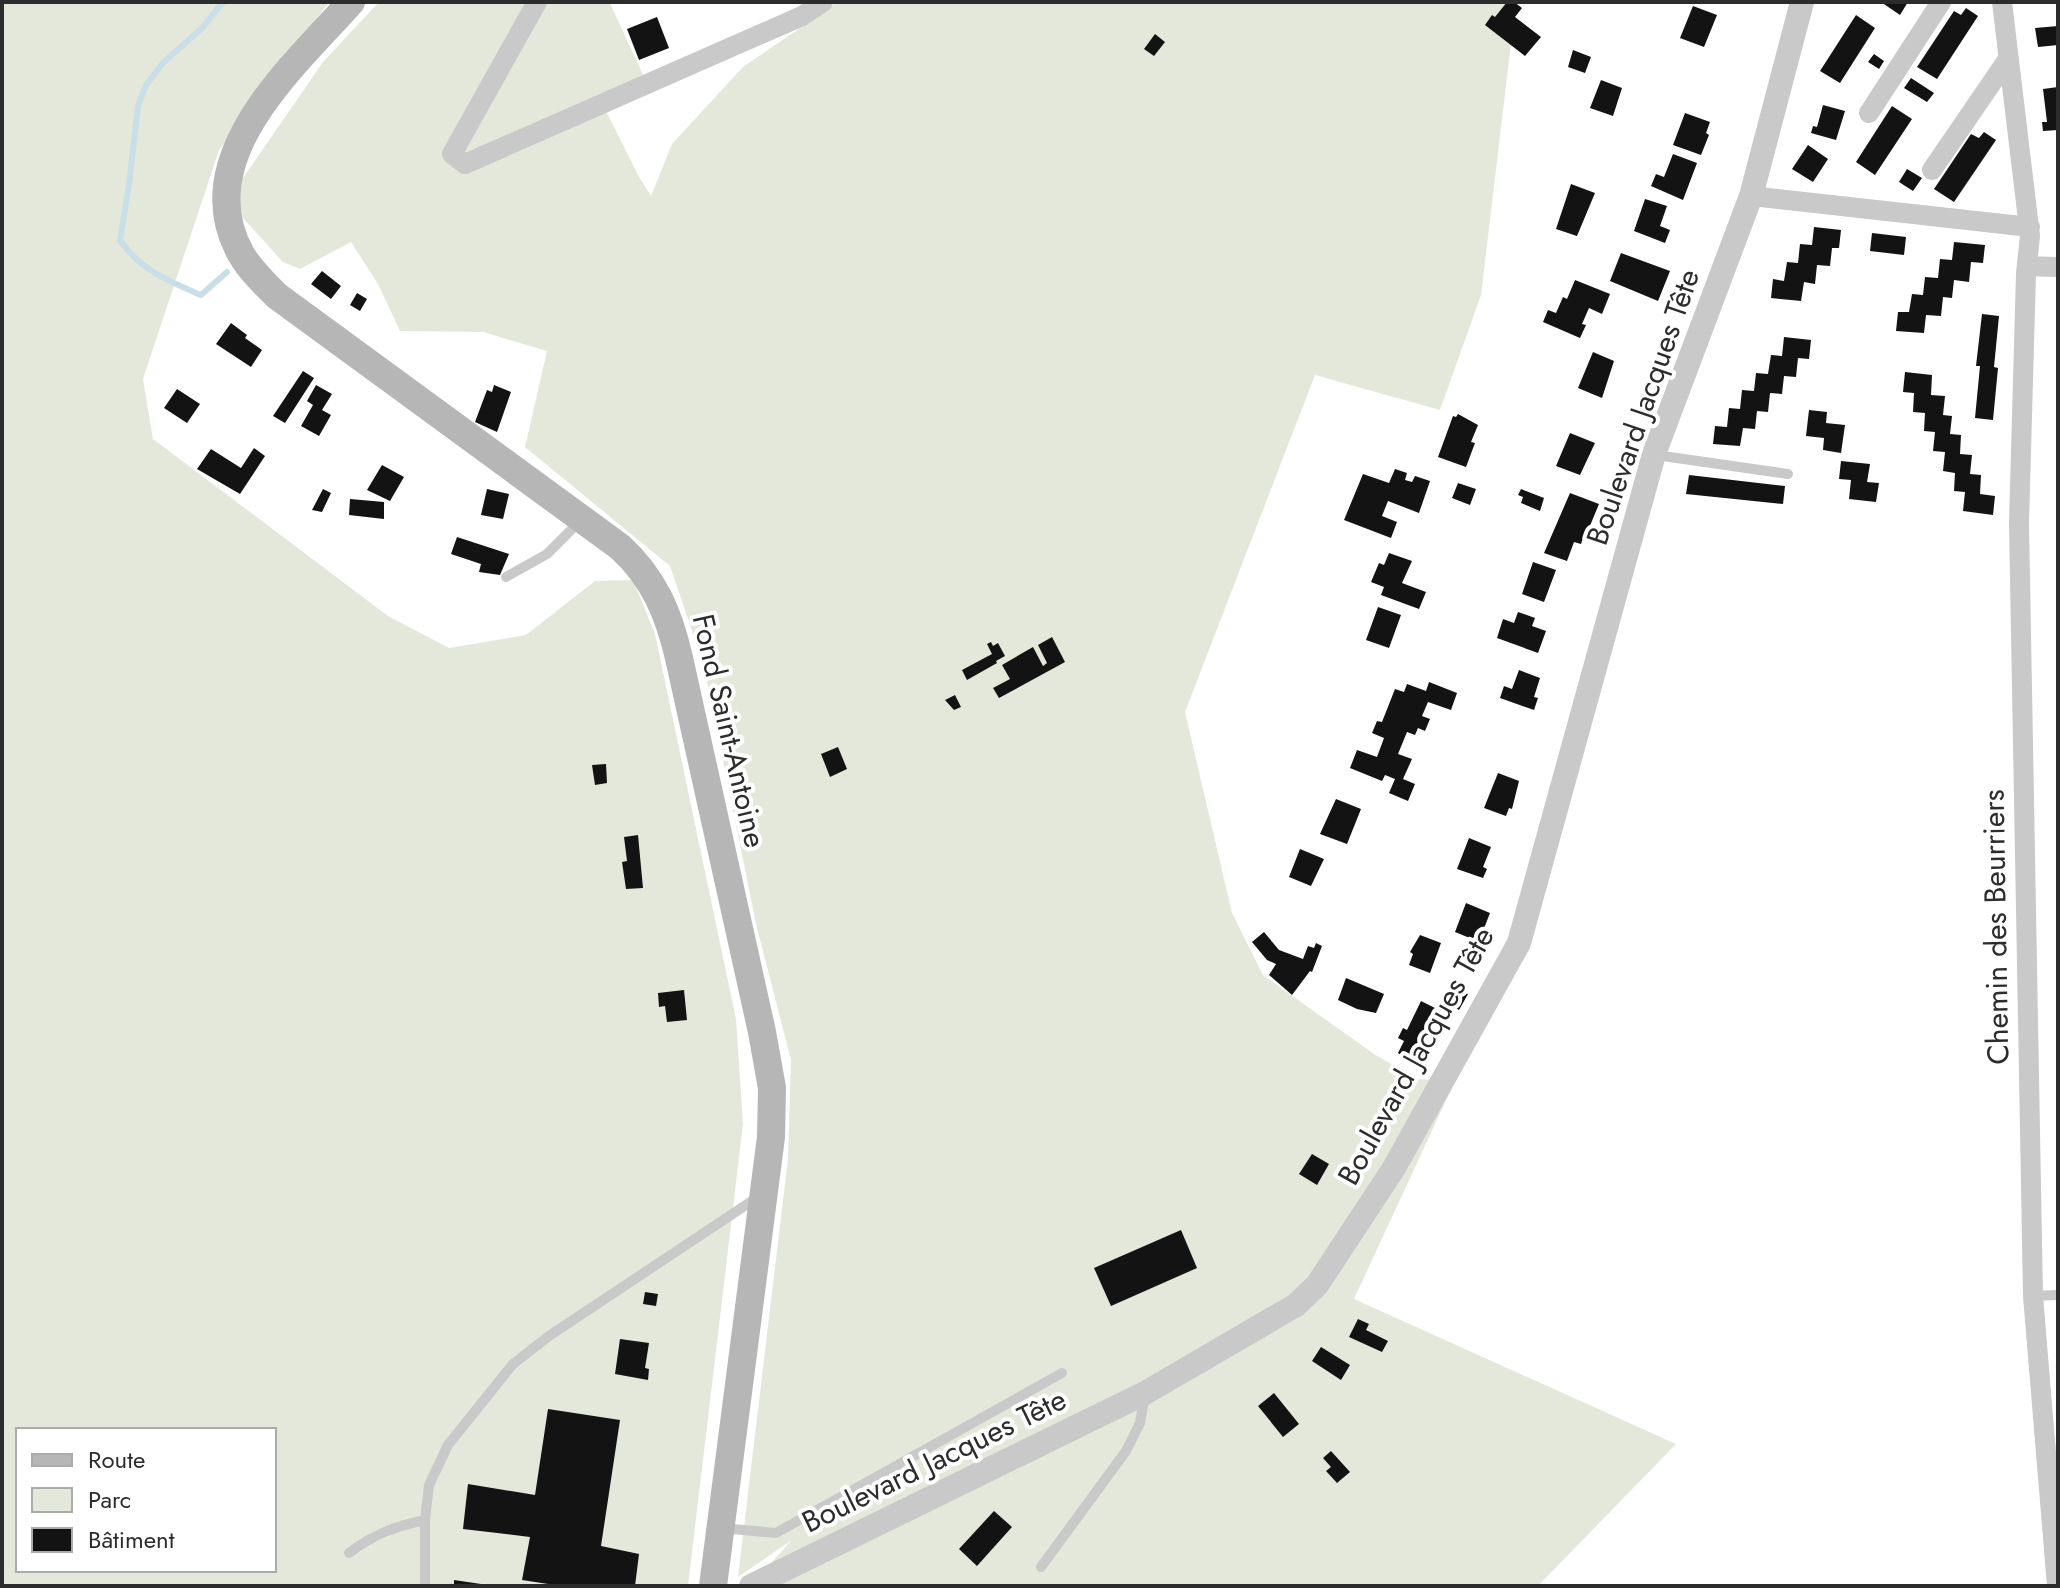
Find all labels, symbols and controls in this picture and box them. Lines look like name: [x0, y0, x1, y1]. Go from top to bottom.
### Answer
street label: Boulevard Jacques Tête: [1575, 263, 1710, 551]
street label: Fond Saint-Antoine: [682, 610, 777, 852]
street label: Chemin des Beurriers: [1972, 789, 2019, 1065]
street label: Boulevard Jacques Tête: [1327, 919, 1504, 1193]
street label: Boulevard Jacques Tête: [794, 1378, 1073, 1543]
legend: [16, 1428, 276, 1572]
text: Route: [88, 1442, 145, 1477]
text: Parc: [88, 1482, 131, 1517]
text: Bâtiment: [88, 1522, 175, 1557]

